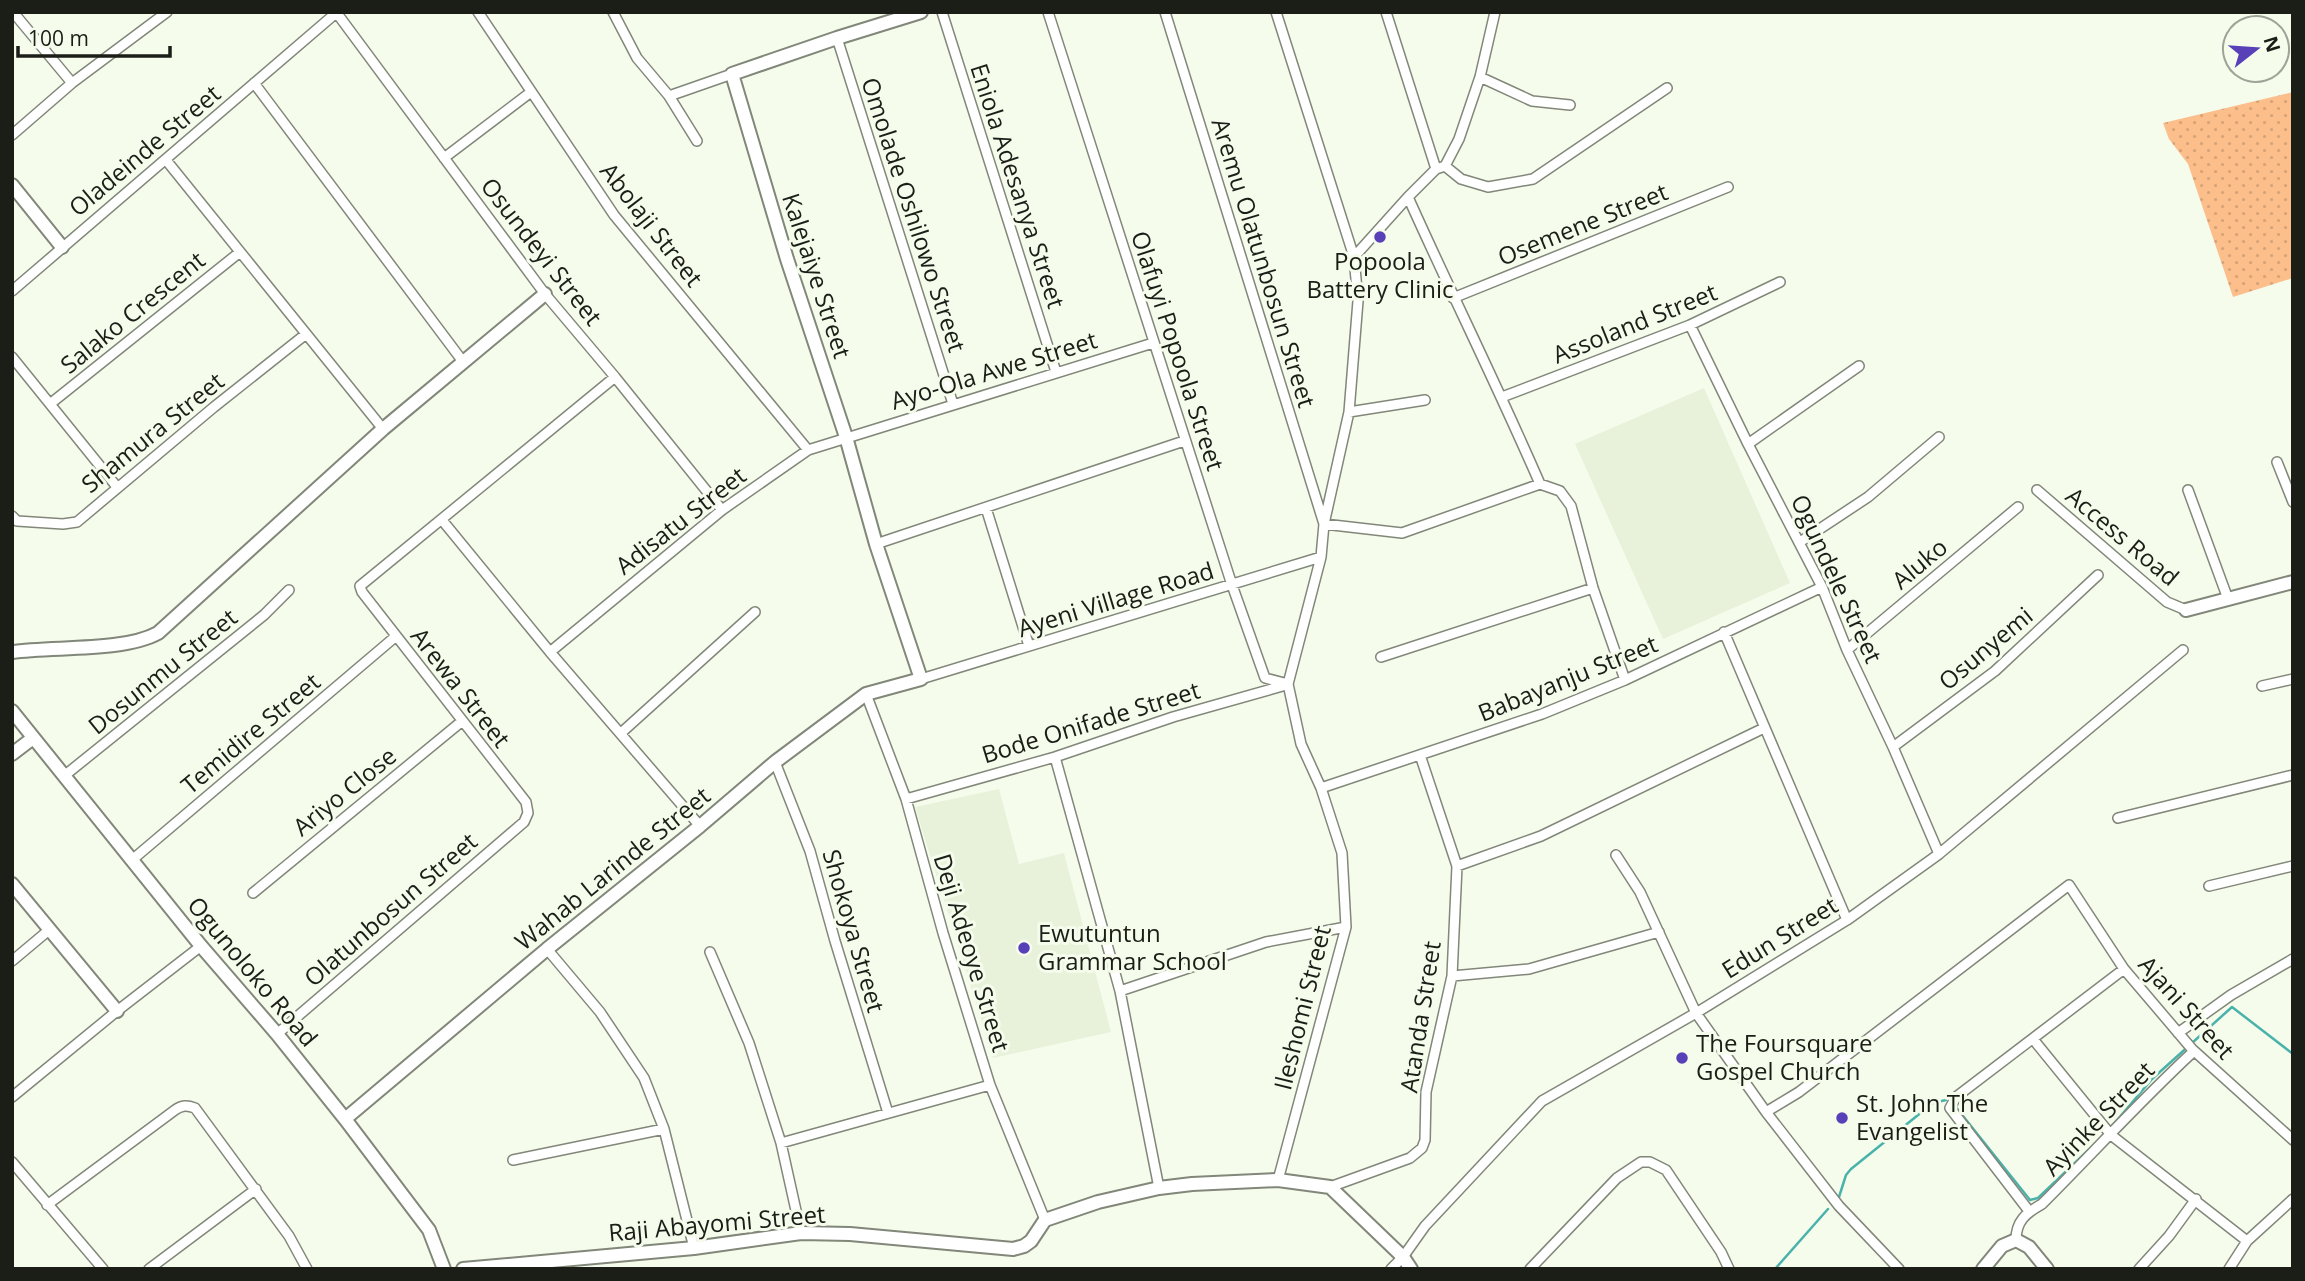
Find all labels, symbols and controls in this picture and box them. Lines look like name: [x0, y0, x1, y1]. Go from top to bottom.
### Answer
scale bar: [18, 14, 170, 58]
north arrow: [2221, 14, 2291, 84]
text: 100 m: [28, 24, 89, 52]
text: N: [2258, 33, 2287, 55]
street label: Eniola Adesanya Street: [963, 59, 1074, 312]
street label: Omolade Oshilowo Street: [854, 73, 974, 356]
street label: Oladeinde Street: [61, 77, 227, 223]
street label: Aremu Olatunbosun Street: [1205, 114, 1324, 411]
street label: Abolaji Street: [593, 155, 711, 293]
street label: Osundeyi Street: [474, 170, 610, 332]
street label: Osemene Street: [1492, 174, 1672, 273]
street label: Kalejaiye Street: [775, 189, 860, 362]
street label: Olafuyi Popoola Street: [1124, 226, 1233, 475]
marker: Popoola Battery Clinic: [1372, 229, 1388, 245]
street label: Salako Crescent: [53, 243, 211, 380]
place label: Popoola Battery Clinic: [1307, 244, 1454, 305]
street label: Assoland Street: [1547, 275, 1722, 371]
street label: Ayo-Ola Awe Street: [886, 322, 1101, 417]
street label: Shamura Street: [74, 364, 230, 500]
street label: Adisatu Street: [608, 458, 752, 581]
street label: Access Road: [2059, 479, 2186, 593]
street label: Ogundele Street: [1784, 489, 1891, 668]
street label: Aluko: [1884, 530, 1954, 596]
street label: Ayeni Village Road: [1013, 553, 1218, 644]
street label: Osunyemi: [1931, 599, 2039, 697]
street label: Dosunmu Street: [81, 600, 244, 741]
street label: Arewa Street: [404, 620, 518, 754]
street label: Babayanju Street: [1473, 627, 1662, 729]
street label: Temidire Street: [173, 665, 327, 801]
street label: Bode Onifade Street: [977, 673, 1204, 770]
street label: Ariyo Close: [285, 739, 403, 843]
street label: Wahab Larinde Street: [508, 779, 717, 957]
street label: Olatunbosun Street: [296, 824, 484, 993]
street label: Shokoya Street: [815, 845, 893, 1016]
street label: Deji Adeoye Street: [927, 849, 1018, 1056]
street label: Edun Street: [1715, 888, 1843, 985]
street label: Ogunoloko Road: [181, 889, 326, 1053]
place label: Ewutuntun Grammar School: [1038, 916, 1227, 977]
street label: Ileshomi Street: [1265, 922, 1338, 1093]
street label: Atanda Street: [1391, 939, 1448, 1095]
marker: Ewutuntun Grammar School: [1016, 940, 1032, 956]
street label: Ajani Street: [2132, 948, 2242, 1066]
place label: The Foursquare Gospel Church: [1696, 1026, 1872, 1087]
marker: The Foursquare Gospel Church: [1674, 1050, 1690, 1066]
street label: Ayinke Street: [2035, 1054, 2161, 1182]
place label: St. John The Evangelist: [1856, 1086, 1988, 1147]
marker: St. John The Evangelist: [1834, 1110, 1850, 1126]
street label: Raji Abayomi Street: [607, 1197, 827, 1248]

